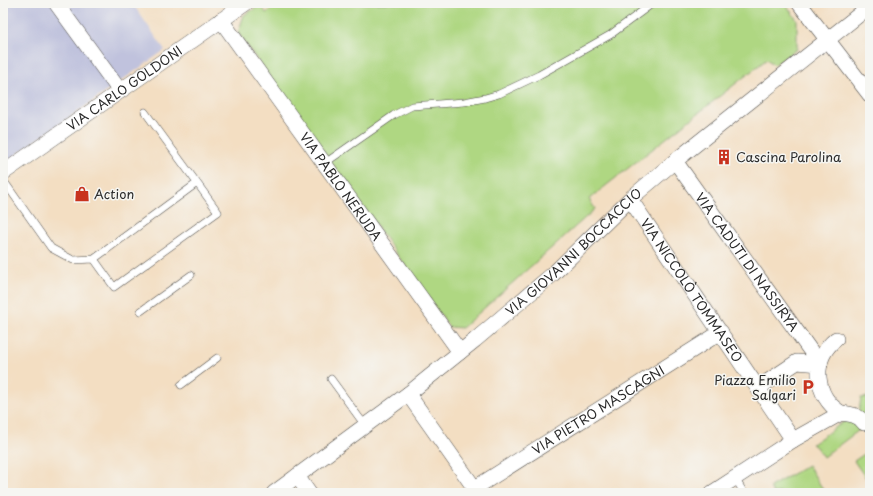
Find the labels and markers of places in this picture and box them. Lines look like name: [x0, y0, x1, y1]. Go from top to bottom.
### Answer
place label: Cascina Parolina: [736, 147, 842, 166]
building icon: Cascina Parolina: [715, 148, 733, 166]
place label: Action: [94, 184, 134, 203]
shop icon: Action: [73, 185, 91, 203]
place label: Piazza Emilio Salgari: [714, 370, 796, 404]
parking icon: Piazza Emilio Salgari: [799, 378, 817, 396]

